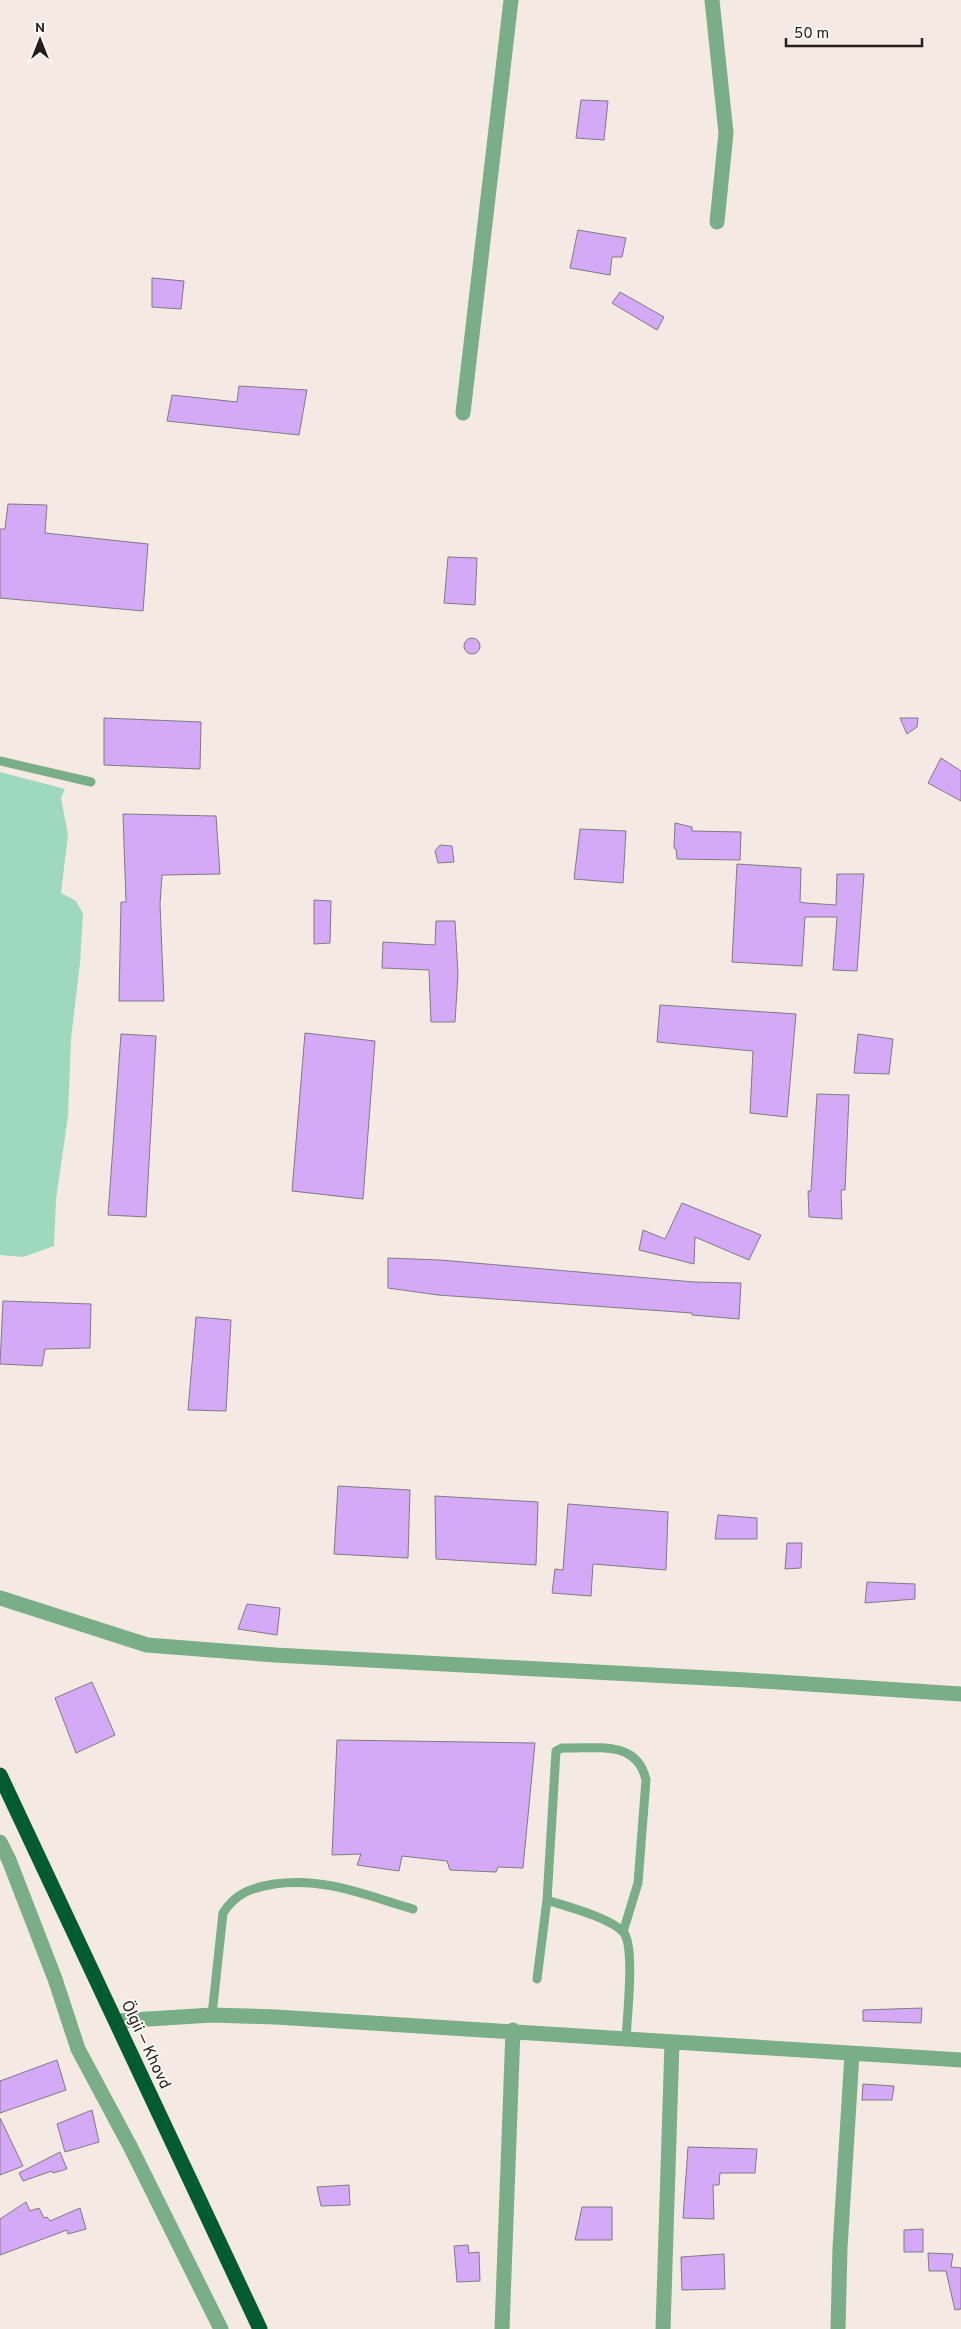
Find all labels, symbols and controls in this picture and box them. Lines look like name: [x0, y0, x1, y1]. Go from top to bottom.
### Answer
north arrow: [15, 15, 65, 65]
scale bar: [786, 15, 922, 47]
text: N: [35, 20, 45, 37]
text: 50 m: [794, 25, 829, 44]
street label: Ölgii — Khovd: [116, 1996, 176, 2092]

